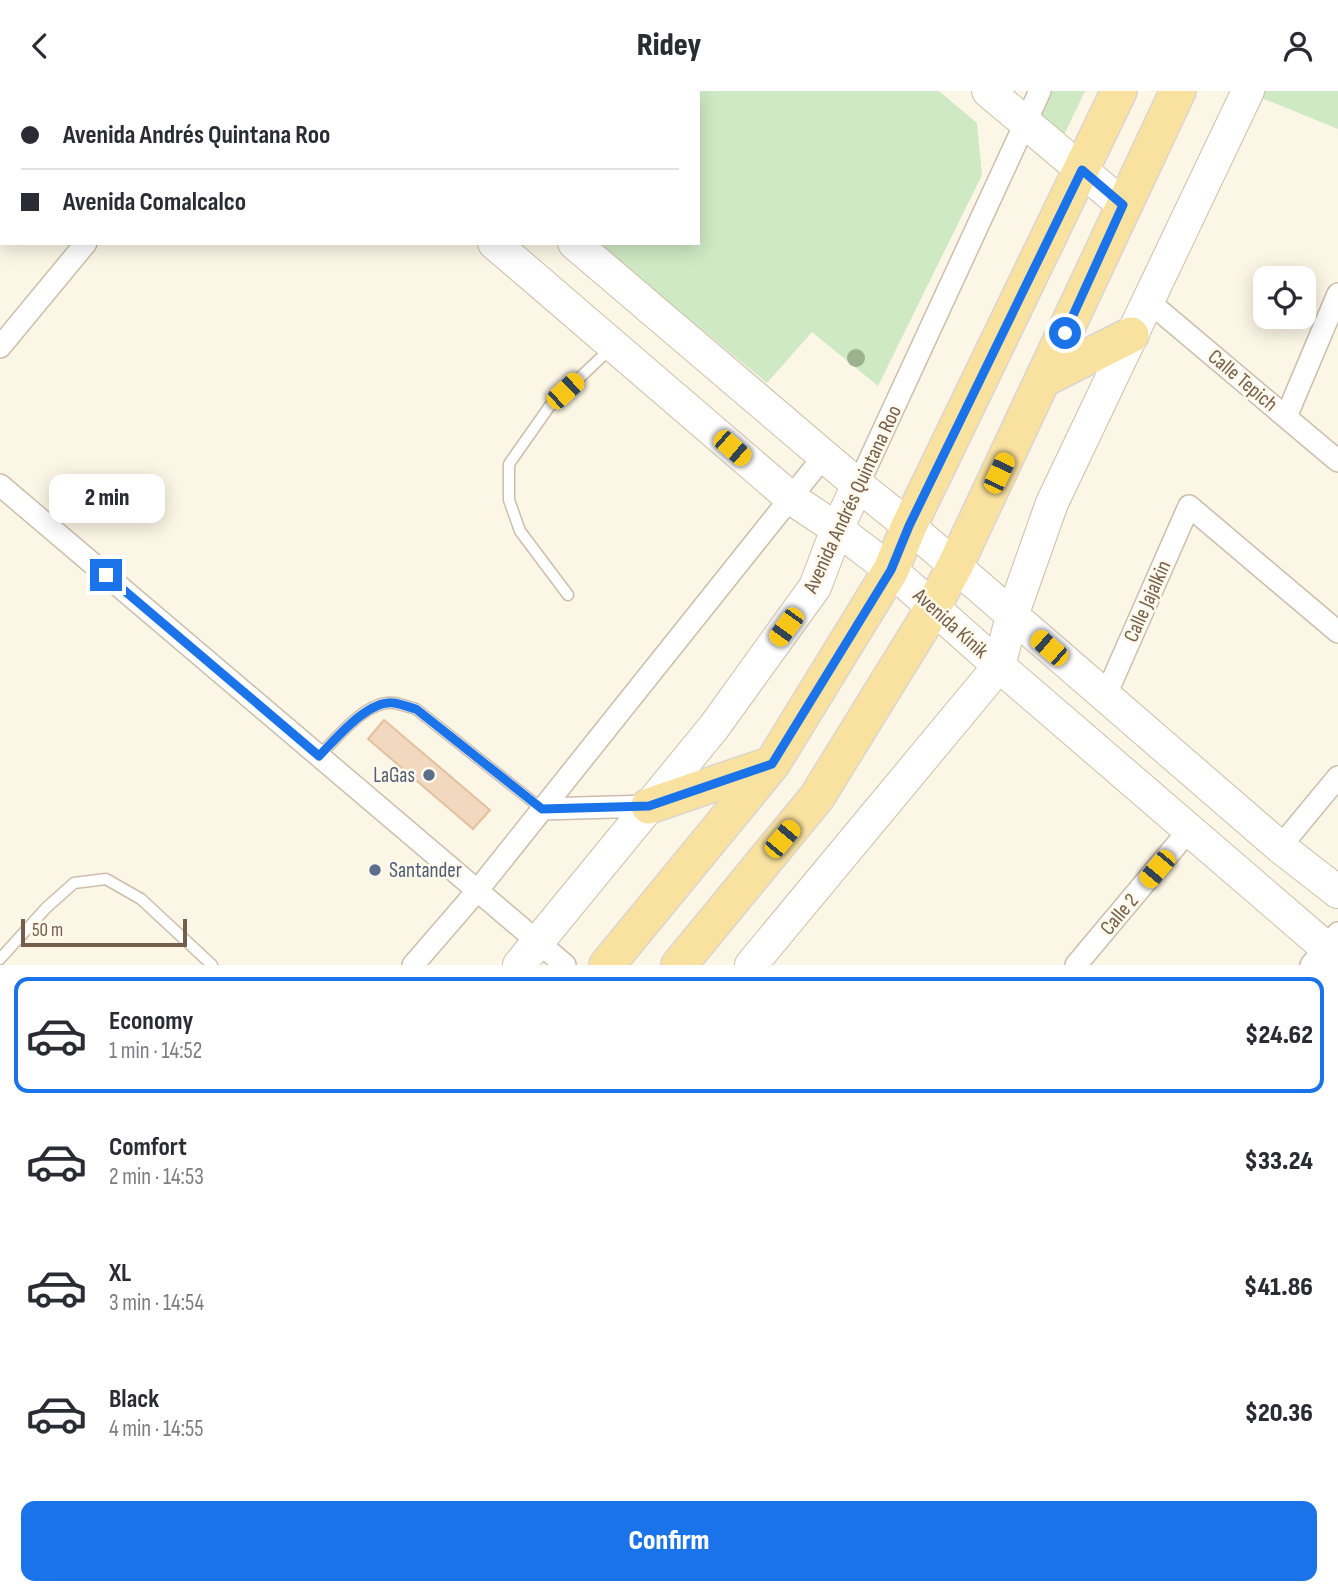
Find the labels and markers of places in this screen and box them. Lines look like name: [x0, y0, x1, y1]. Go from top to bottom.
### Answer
place label: LaGas: [373, 763, 415, 788]
marker: LaGas: [421, 767, 437, 783]
place label: Santander: [389, 858, 462, 883]
marker: Santander: [367, 862, 383, 878]

